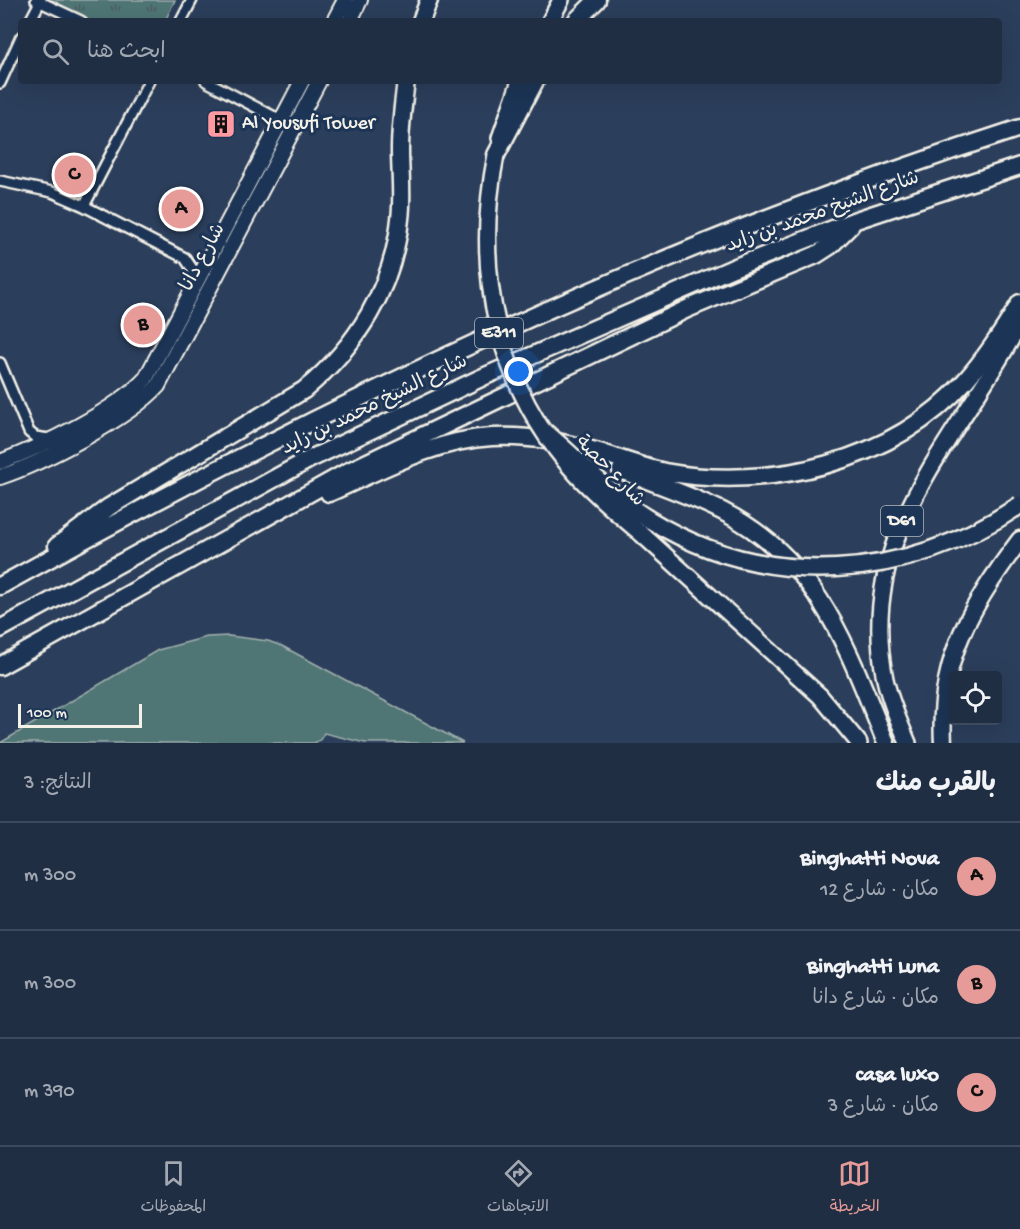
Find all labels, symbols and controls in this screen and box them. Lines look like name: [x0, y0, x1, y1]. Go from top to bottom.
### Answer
search box: [18, 18, 1002, 84]
icon: search: [39, 35, 72, 68]
text: ابحث هنا: [87, 40, 166, 66]
building icon: Al Yousufi Tower: [205, 108, 237, 140]
place label: Al Yousufi Tower: [242, 113, 377, 136]
pin: C: [54, 152, 94, 198]
street label: شارع الشيخ محمد بن زايد: [723, 166, 923, 259]
pin: A: [162, 186, 201, 232]
street label: شارع دانا: [176, 220, 231, 296]
pin: B: [124, 302, 162, 348]
road number: E311: [475, 318, 523, 348]
street label: شارع الشيخ محمد بن زايد: [278, 350, 472, 461]
your location: [504, 357, 533, 386]
street label: شارع حصة: [569, 431, 649, 512]
road number: D61: [881, 506, 923, 536]
map controls: [948, 671, 1002, 725]
button: locate: [948, 671, 1002, 725]
scale bar: [18, 701, 142, 728]
text: 100 m: [27, 705, 67, 724]
text: بالقرب منك: [876, 770, 996, 801]
text: النتائج: 3: [24, 773, 92, 796]
text: Binghatti Nova: [800, 847, 939, 873]
text: 300 m: [24, 865, 76, 888]
text: A: [971, 865, 982, 888]
text: مكان · شارع 12: [820, 880, 939, 903]
text: Binghatti Luna: [807, 955, 939, 981]
text: 300 m: [24, 973, 76, 996]
text: B: [971, 973, 982, 996]
text: مكان · شارع دانا: [812, 988, 939, 1011]
text: casa luxo: [856, 1063, 939, 1089]
text: 390 m: [24, 1081, 75, 1104]
text: C: [971, 1081, 982, 1104]
text: مكان · شارع 3: [828, 1096, 939, 1119]
tab: المحفوظات: [140, 1157, 206, 1220]
tab: الاتجاهات: [487, 1157, 549, 1220]
tab: الخريطة: [830, 1157, 880, 1220]

